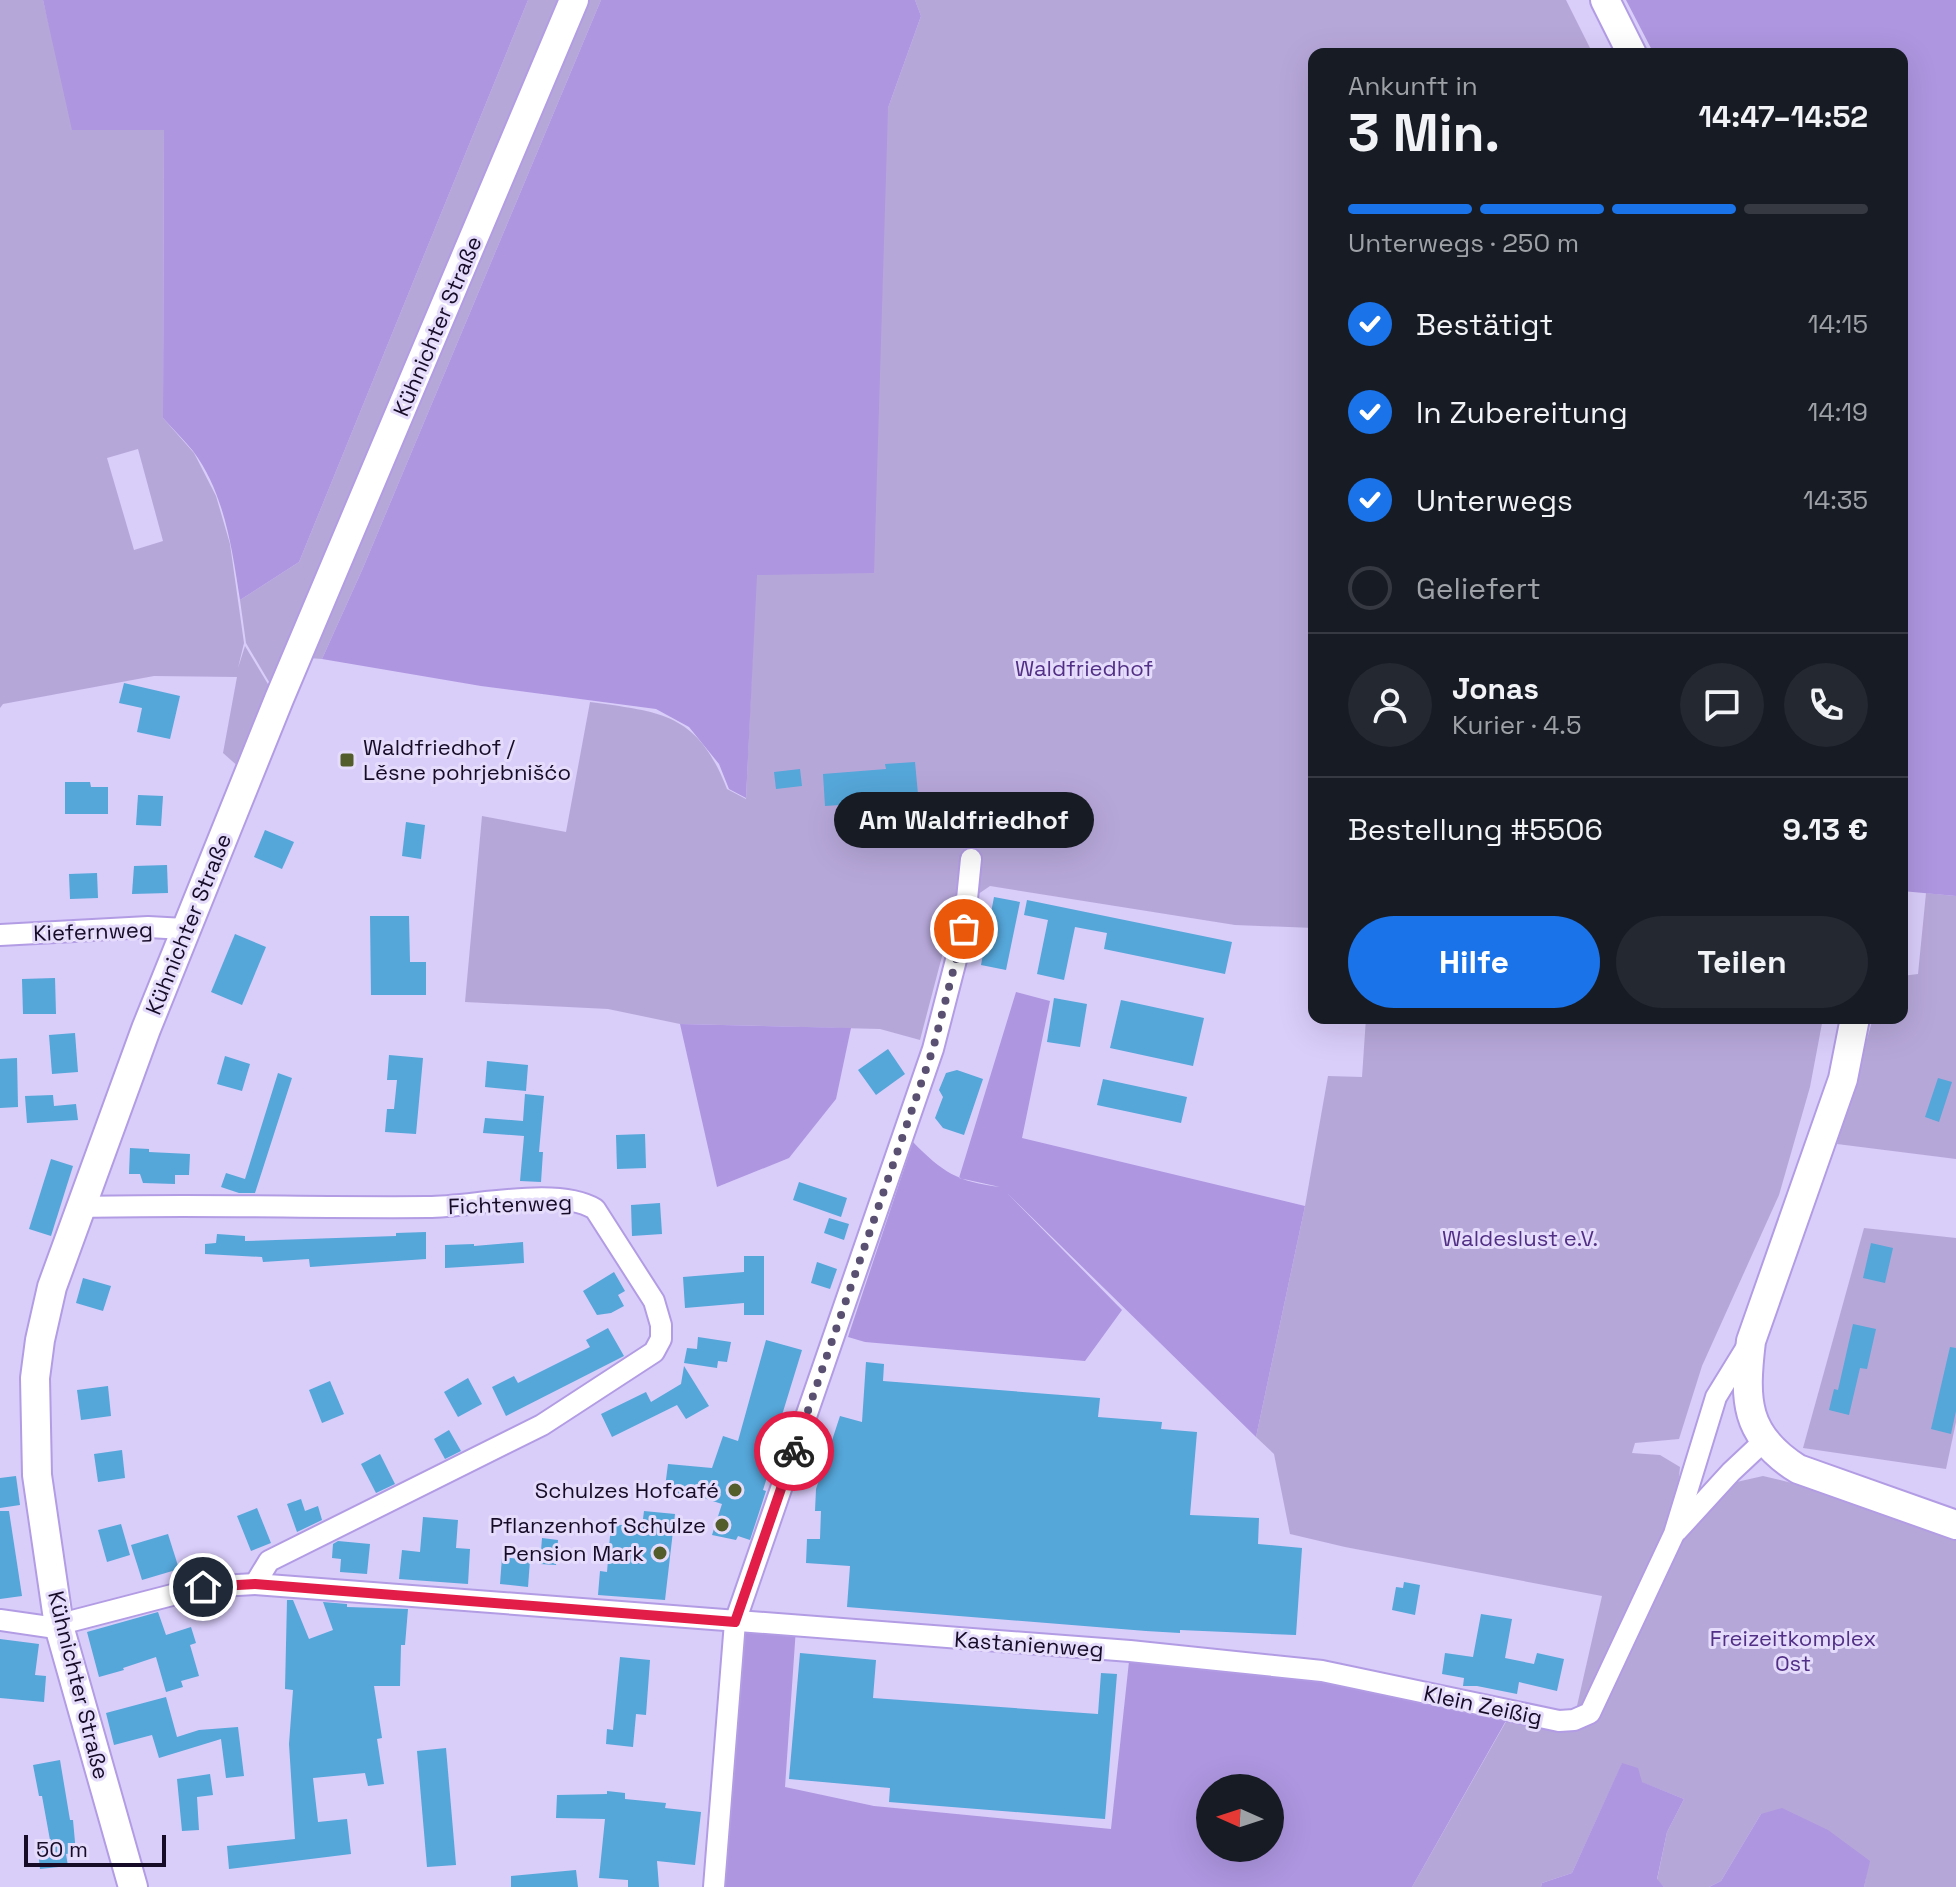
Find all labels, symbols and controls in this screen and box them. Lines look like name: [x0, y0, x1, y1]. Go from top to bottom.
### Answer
text: Ankunft in: [1348, 69, 1478, 103]
text: 14:47–14:52: [1699, 97, 1868, 136]
text: 3 Min.: [1348, 100, 1500, 166]
text: Unterwegs · 250 m: [1348, 226, 1579, 260]
street label: Kühnichter Straße: [386, 232, 488, 420]
icon: check: [1348, 302, 1392, 346]
text: Bestätigt: [1416, 305, 1553, 344]
text: 14:15: [1808, 307, 1868, 341]
icon: check: [1348, 390, 1392, 434]
text: In Zubereitung: [1416, 393, 1628, 432]
text: 14:19: [1808, 395, 1868, 429]
icon: check: [1348, 478, 1392, 522]
text: Unterwegs: [1416, 481, 1573, 520]
text: 14:35: [1803, 483, 1868, 517]
text: Geliefert: [1416, 569, 1541, 608]
park label: Waldfriedhof: [1015, 654, 1153, 682]
button: person: [1348, 663, 1432, 747]
button: chat: [1680, 663, 1764, 747]
button: phone: [1784, 663, 1868, 747]
text: Jonas: [1452, 669, 1539, 708]
text: Kurier · 4.5: [1452, 708, 1582, 742]
place label: Waldfriedhof / Lěsne pohrjebnišćo: [363, 733, 571, 786]
marker: Waldfriedhof / Lěsne pohrjebnišćo: [338, 751, 356, 769]
callout: Am Waldfriedhof: [834, 793, 1094, 849]
text: Am Waldfriedhof: [859, 803, 1069, 837]
text: Bestellung #5506: [1348, 810, 1603, 849]
text: 9.13 €: [1783, 810, 1868, 849]
street label: Kühnichter Straße: [139, 829, 237, 1019]
pin: [930, 895, 998, 963]
icon: bag: [942, 907, 986, 951]
street label: Kiefernweg: [33, 915, 153, 947]
button: Hilfe: [1348, 916, 1600, 1008]
button: Teilen: [1616, 916, 1868, 1008]
street label: Fichtenweg: [447, 1188, 573, 1220]
park label: Waldeslust e.V.: [1442, 1224, 1598, 1252]
courier: [754, 1411, 834, 1491]
icon: bike: [772, 1429, 816, 1473]
place label: Schulzes Hofcafé: [535, 1476, 719, 1504]
marker: Schulzes Hofcafé: [726, 1481, 744, 1499]
place label: Pflanzenhof Schulze: [490, 1511, 706, 1539]
marker: Pflanzenhof Schulze: [713, 1516, 731, 1534]
place label: Pension Mark: [503, 1539, 644, 1567]
marker: Pension Mark: [651, 1544, 669, 1562]
pin: [169, 1553, 237, 1621]
icon: home: [181, 1565, 225, 1609]
street label: Kühnichter Straße: [42, 1588, 116, 1782]
park label: Freizeitkomplex Ost: [1710, 1624, 1876, 1677]
street label: Kastanienweg: [953, 1625, 1105, 1663]
street label: Klein Zeißig: [1421, 1679, 1545, 1731]
north arrow: [1196, 1774, 1284, 1862]
map controls: [1196, 1774, 1284, 1862]
scale bar: [24, 1831, 166, 1867]
text: 50 m: [36, 1835, 88, 1863]

